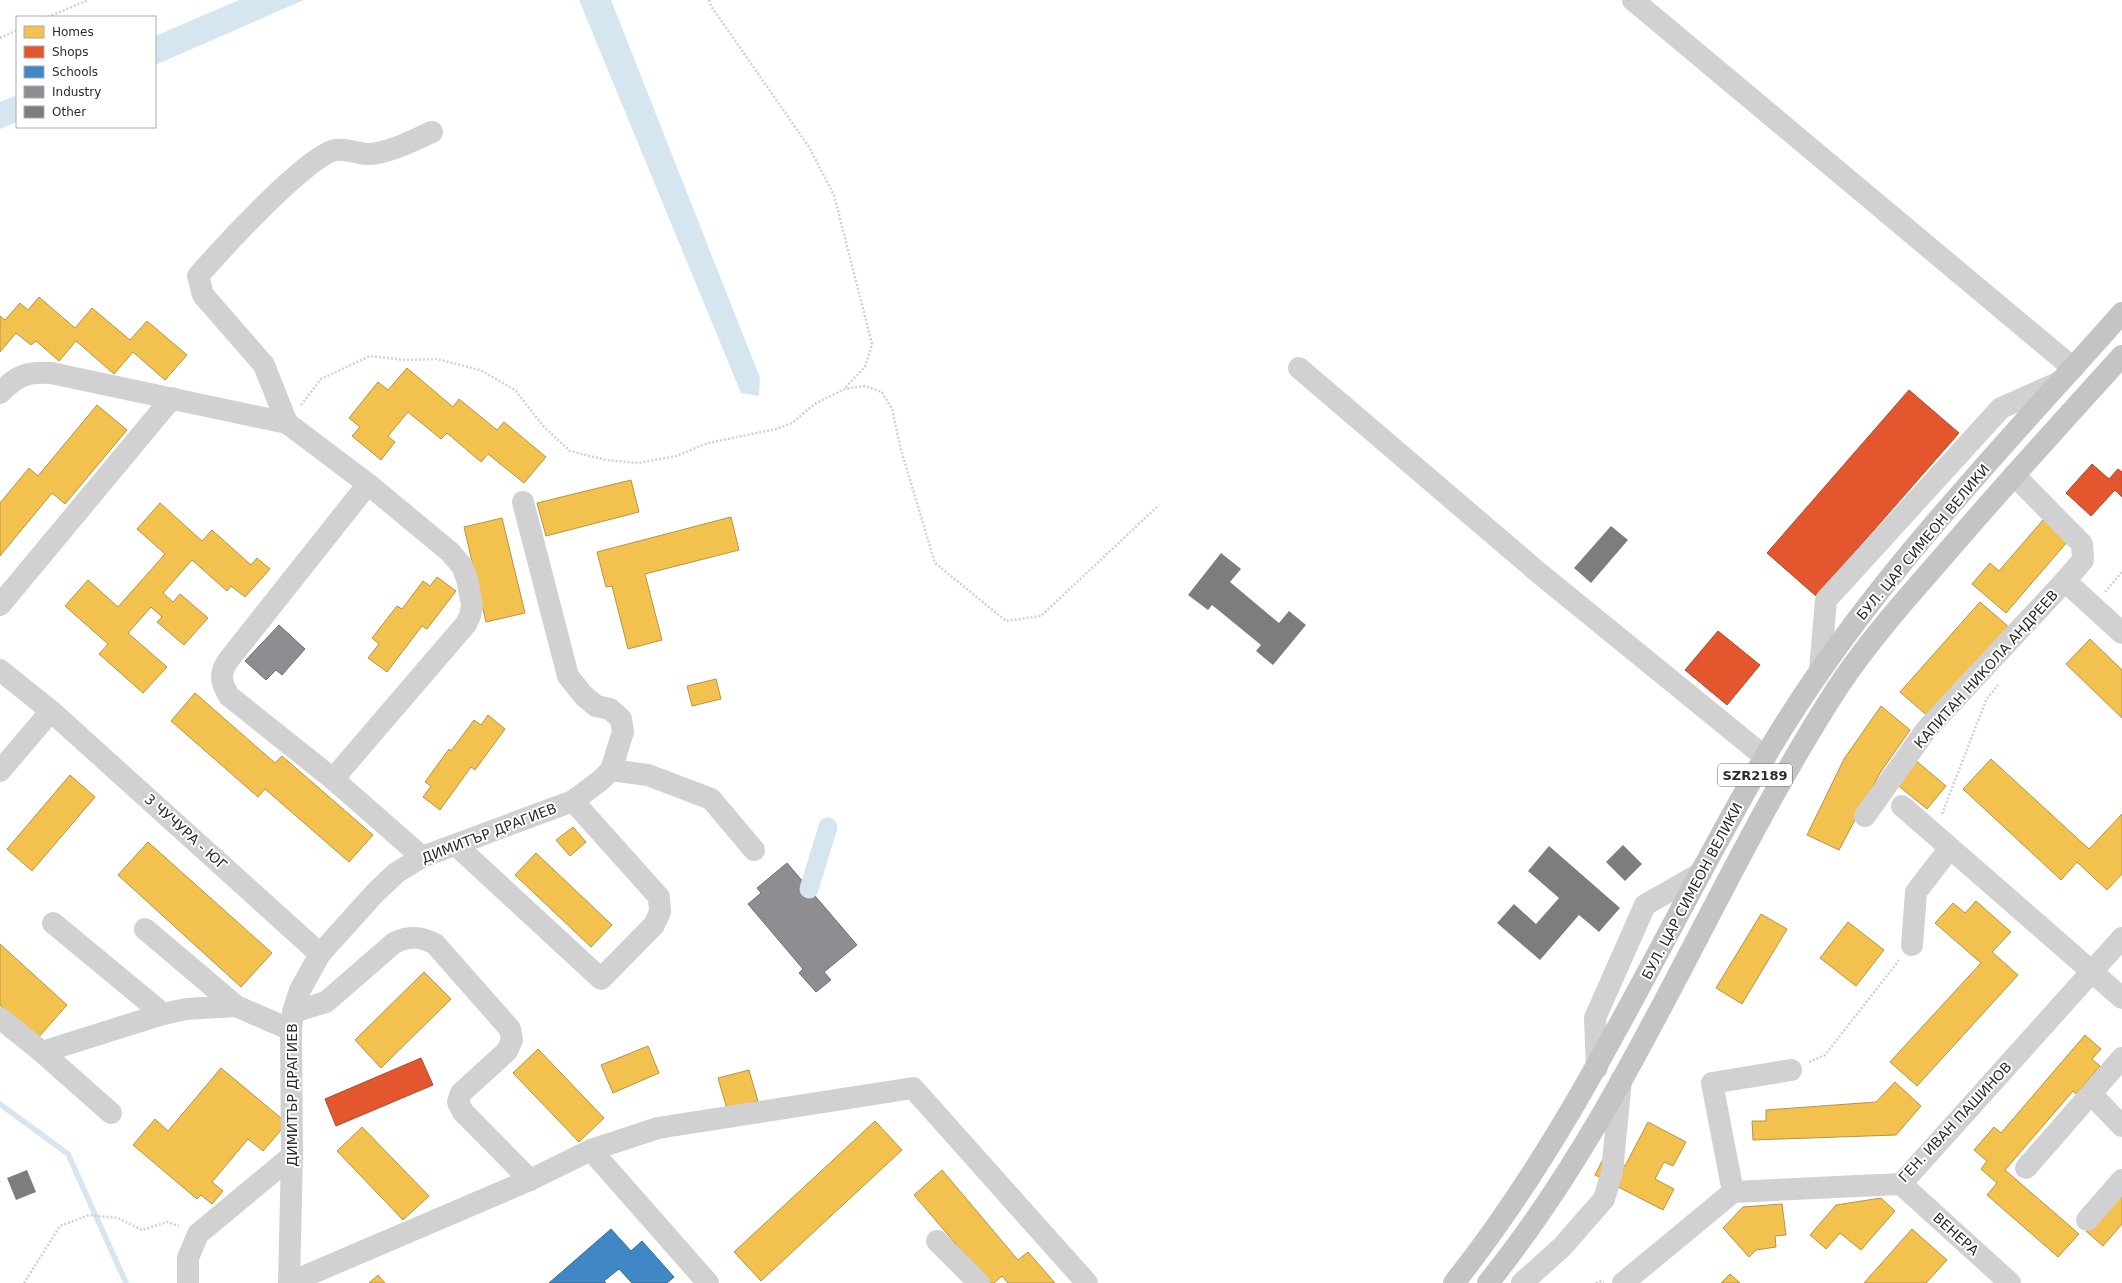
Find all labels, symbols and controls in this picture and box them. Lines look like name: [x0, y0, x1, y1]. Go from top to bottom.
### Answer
legend: [16, 16, 156, 128]
text: Homes: [52, 25, 94, 39]
text: Shops: [52, 45, 88, 59]
text: Schools: [52, 65, 98, 79]
text: Industry: [52, 85, 101, 99]
text: Other: [52, 105, 86, 119]
street label: БУЛ. ЦАР СИМЕОН ВЕЛИКИ: [1853, 461, 1993, 623]
street label: КАПИТАН НИКОЛА АНДРЕЕВ: [1911, 587, 2061, 751]
road number: SZR2189: [1718, 764, 1792, 786]
street label: 3 ЧУЧУРА - ЮГ: [142, 791, 230, 873]
street label: ДИМИТЪР ДРАГИЕВ: [419, 800, 559, 866]
street label: БУЛ. ЦАР СИМЕОН ВЕЛИКИ: [1638, 800, 1746, 982]
street label: ДИМИТЪР ДРАГИЕВ: [284, 1023, 300, 1167]
street label: ГЕН. ИВАН ПАШИНОВ: [1895, 1059, 2015, 1185]
street label: ВЕНЕРА: [1930, 1209, 1982, 1259]

